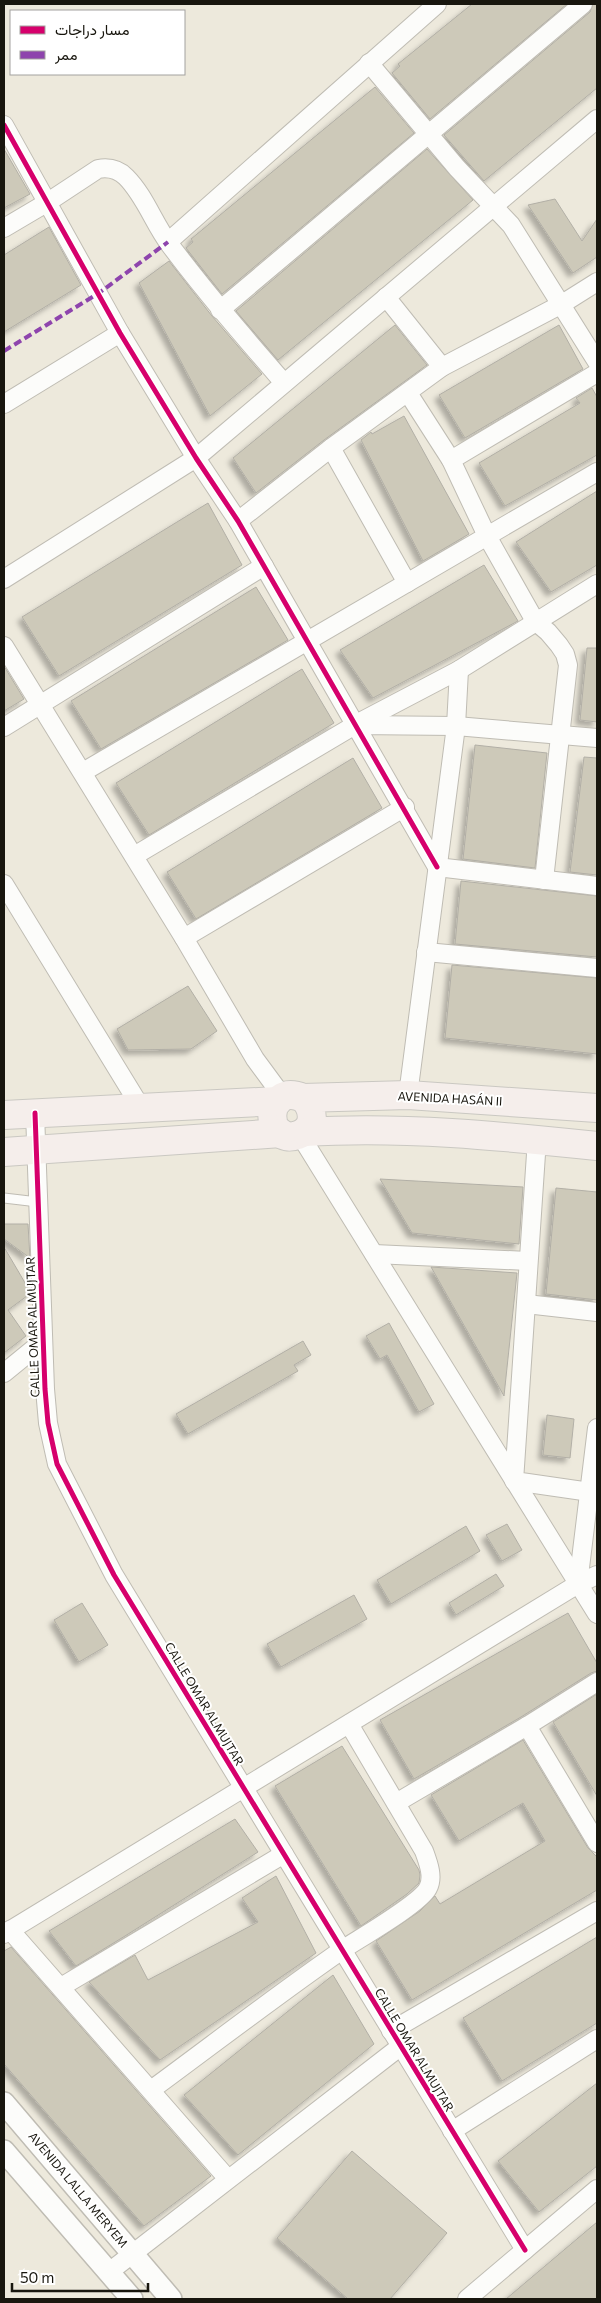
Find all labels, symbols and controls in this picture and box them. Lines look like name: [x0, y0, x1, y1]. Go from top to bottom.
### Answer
legend: [10, 10, 185, 75]
text: مسار دراجات: [55, 20, 129, 39]
text: ممر: [54, 45, 77, 64]
street label: AVENIDA HASÁN II: [397, 1088, 503, 1108]
street label: CALLE OMAR ALMUJTAR: [23, 1256, 42, 1398]
street label: CALLE OMAR ALMUJTAR: [162, 1639, 247, 1768]
street label: CALLE OMAR ALMUJTAR: [372, 1985, 457, 2114]
street label: AVENIDA LALLA MERYEM: [26, 2129, 131, 2250]
scale bar: [12, 2260, 149, 2292]
text: 50 m: [20, 2268, 54, 2286]

